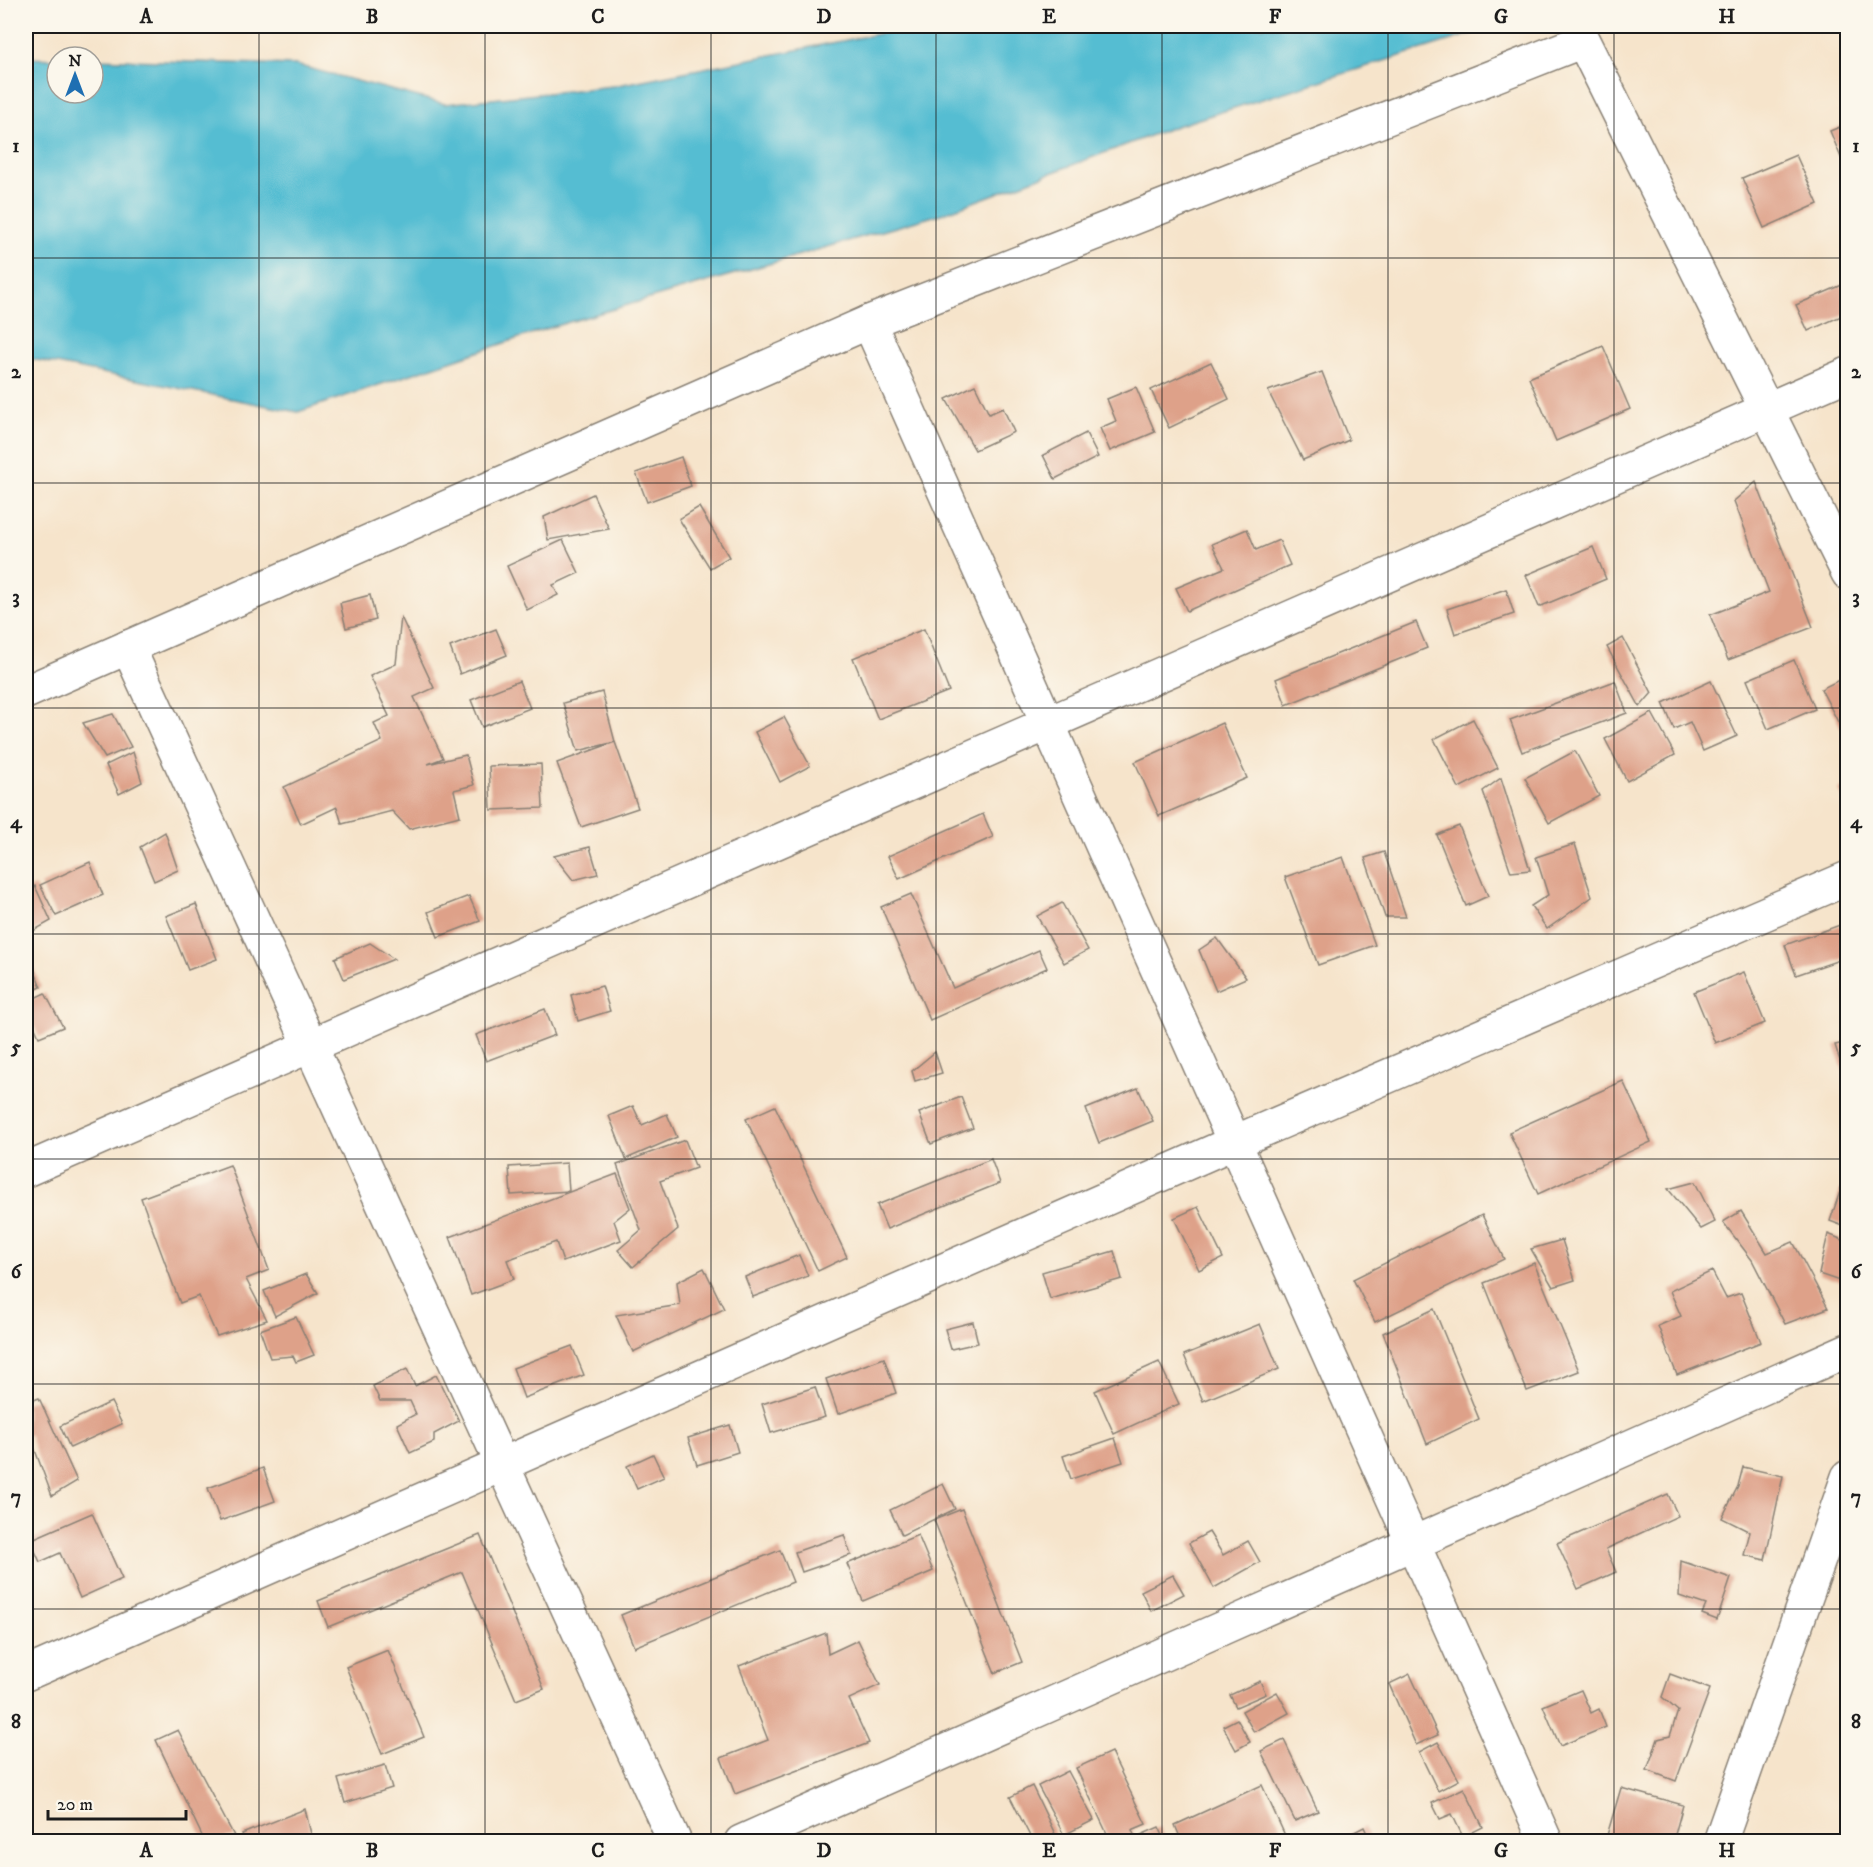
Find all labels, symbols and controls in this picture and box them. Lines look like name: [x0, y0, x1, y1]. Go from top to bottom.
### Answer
text: A: [139, 5, 154, 30]
text: B: [366, 5, 378, 30]
text: C: [591, 5, 605, 30]
text: D: [817, 5, 832, 30]
text: E: [1042, 5, 1056, 30]
text: F: [1269, 5, 1282, 30]
text: G: [1494, 5, 1508, 30]
text: H: [1719, 5, 1736, 30]
north arrow: [45, 45, 105, 105]
text: N: [68, 51, 82, 71]
text: 1: [12, 134, 20, 159]
text: 1: [1852, 134, 1860, 159]
text: 2: [11, 360, 22, 385]
text: 2: [1851, 360, 1862, 385]
text: 3: [12, 585, 20, 610]
text: 3: [1852, 585, 1860, 610]
text: 4: [10, 810, 23, 835]
text: 4: [1850, 810, 1863, 835]
text: 5: [10, 1035, 21, 1060]
text: 5: [1850, 1035, 1861, 1060]
text: 6: [11, 1260, 23, 1285]
text: 6: [1851, 1260, 1863, 1285]
text: 7: [11, 1485, 21, 1510]
text: 7: [1851, 1485, 1861, 1510]
text: 8: [11, 1710, 21, 1735]
text: 8: [1851, 1710, 1861, 1735]
scale bar: [48, 1783, 186, 1821]
text: 20 m: [57, 1794, 93, 1816]
text: A: [139, 1839, 154, 1864]
text: B: [366, 1839, 378, 1864]
text: C: [591, 1839, 605, 1864]
text: D: [817, 1839, 832, 1864]
text: E: [1042, 1839, 1056, 1864]
text: F: [1269, 1839, 1282, 1864]
text: G: [1494, 1839, 1508, 1864]
text: H: [1719, 1839, 1736, 1864]

